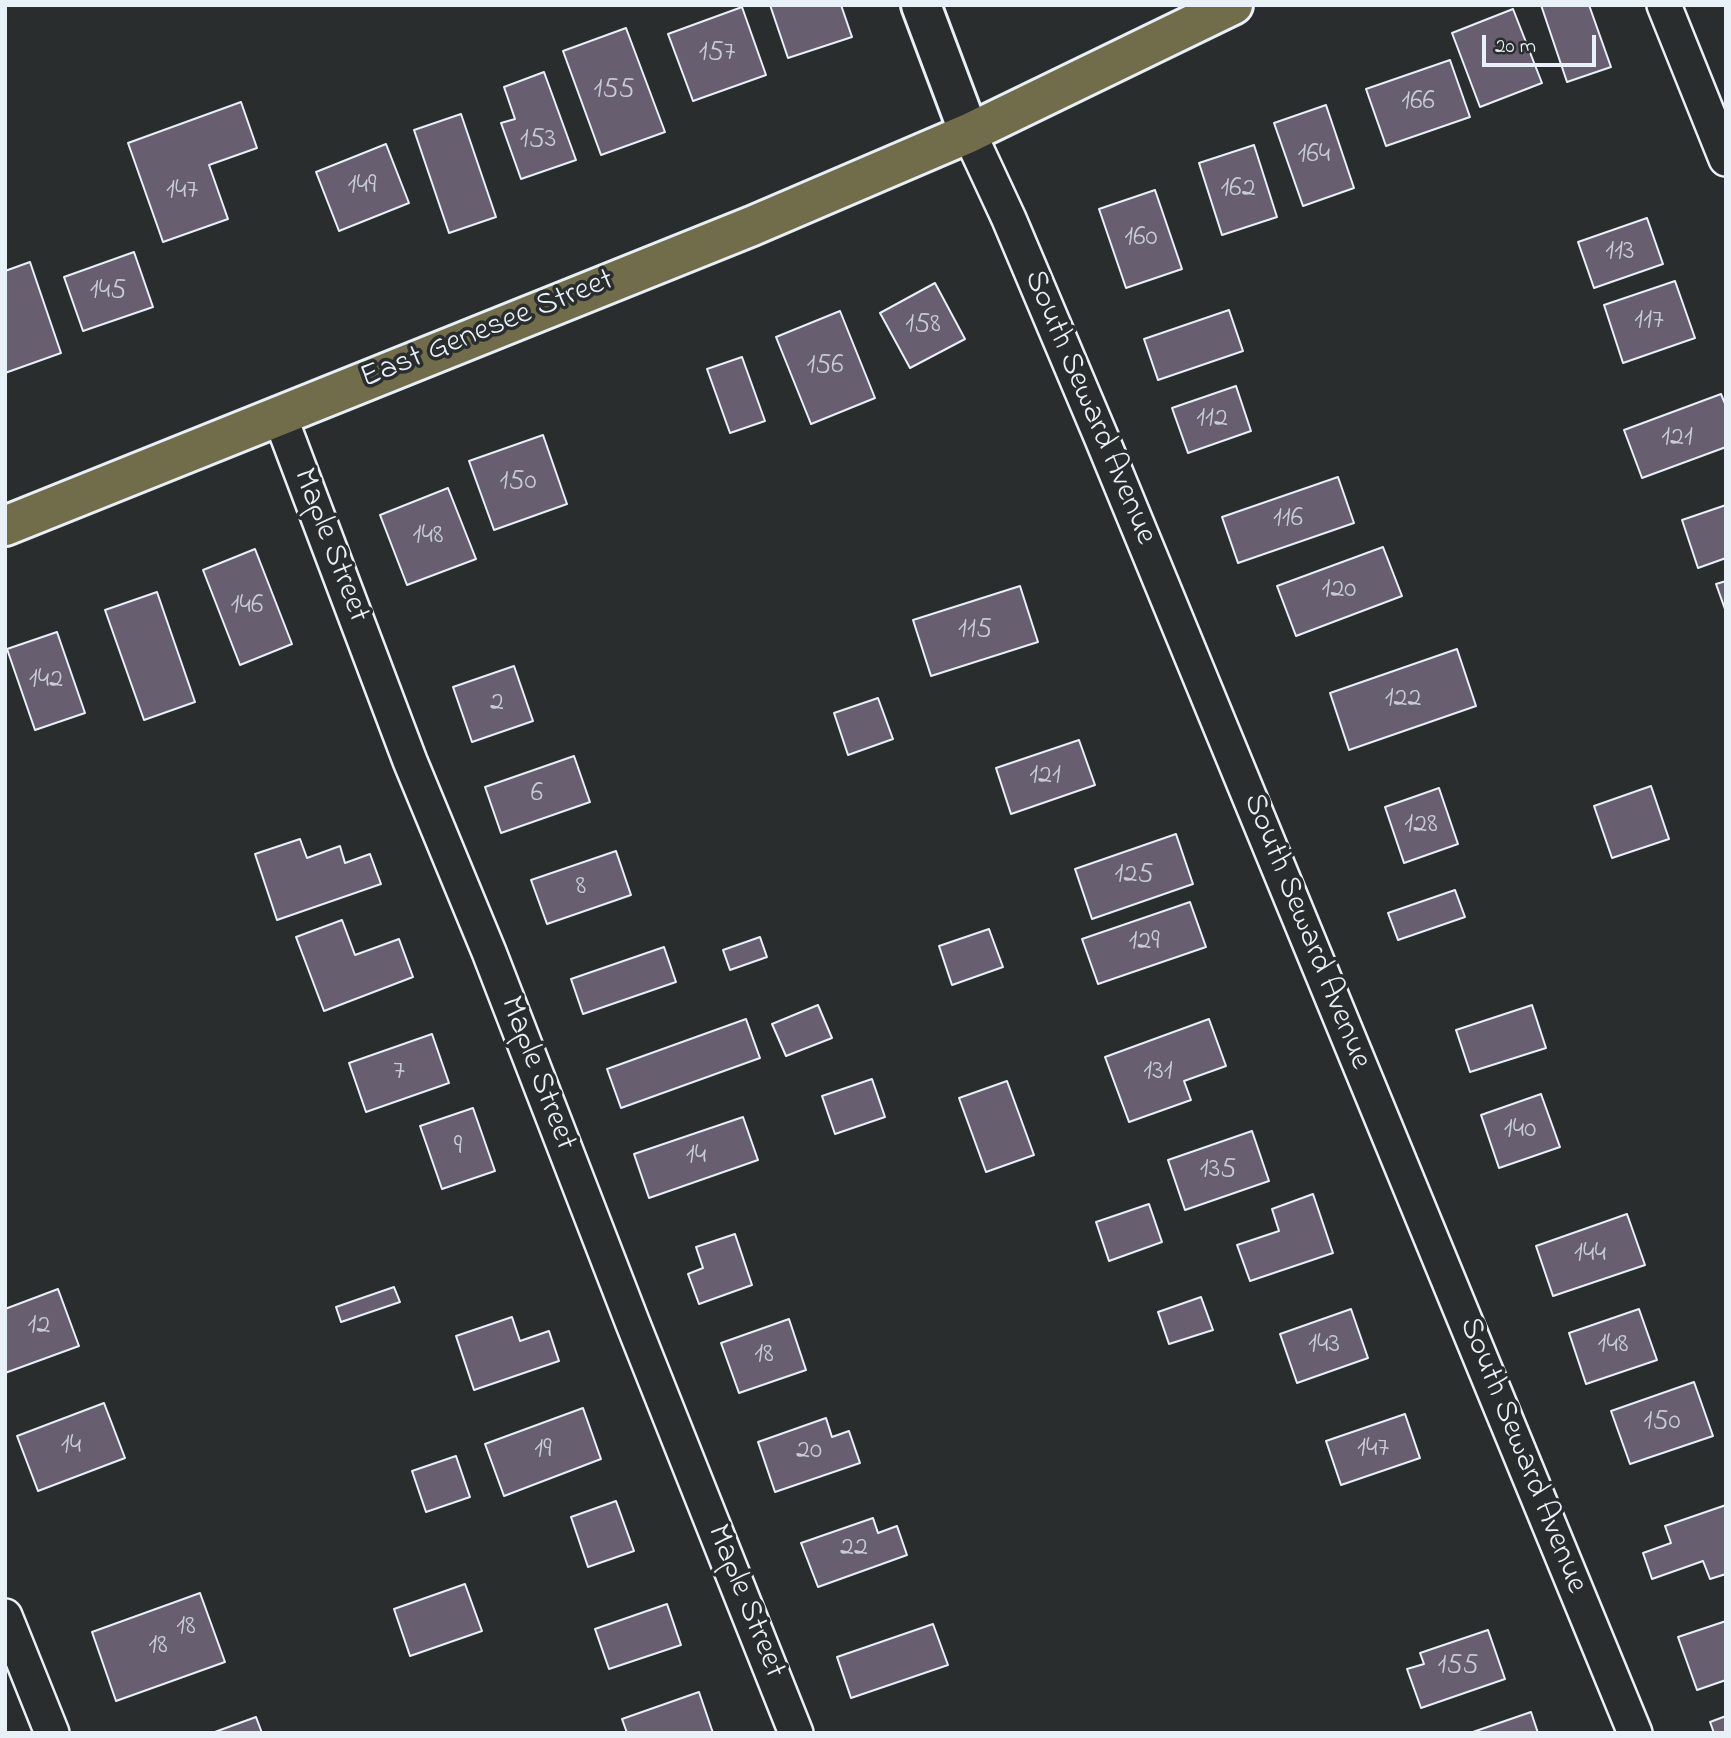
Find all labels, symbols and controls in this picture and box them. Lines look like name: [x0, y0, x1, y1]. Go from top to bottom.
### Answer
scale bar: [1486, 21, 1600, 65]
text: 20 m: [1495, 32, 1536, 62]
house number: 157: [699, 37, 735, 71]
house number: 155: [594, 74, 634, 108]
house number: 166: [1401, 86, 1435, 120]
house number: 153: [520, 124, 556, 158]
house number: 164: [1298, 139, 1330, 173]
house number: 149: [348, 170, 376, 204]
house number: 162: [1220, 173, 1256, 207]
house number: 147: [166, 175, 198, 209]
house number: 160: [1124, 222, 1158, 256]
house number: 113: [1605, 236, 1635, 270]
street label: East Genesee Street: [356, 263, 620, 399]
street label: South Seward Avenue: [1013, 265, 1163, 551]
house number: 145: [90, 275, 126, 309]
house number: 117: [1634, 305, 1664, 339]
house number: 158: [905, 309, 941, 343]
house number: 156: [806, 350, 844, 384]
house number: 112: [1196, 403, 1228, 437]
house number: 121: [1661, 422, 1693, 456]
street label: Maple Street: [282, 464, 376, 628]
house number: 150: [499, 466, 537, 500]
house number: 116: [1273, 503, 1303, 537]
house number: 148: [413, 520, 443, 554]
house number: 120: [1322, 574, 1356, 608]
house number: 146: [231, 590, 263, 624]
house number: 115: [958, 614, 992, 648]
house number: 142: [29, 664, 63, 698]
house number: 122: [1385, 683, 1421, 717]
house number: 2: [490, 687, 504, 721]
house number: 121: [1029, 760, 1061, 794]
house number: 6: [531, 778, 543, 812]
street label: South Seward Avenue: [1232, 788, 1378, 1076]
house number: 128: [1404, 809, 1438, 843]
house number: 125: [1115, 859, 1153, 893]
house number: 8: [576, 871, 586, 905]
house number: 129: [1128, 926, 1160, 960]
street label: Maple Street: [489, 992, 583, 1156]
house number: 7: [393, 1056, 405, 1090]
house number: 131: [1143, 1056, 1173, 1090]
house number: 140: [1504, 1114, 1536, 1148]
house number: 9: [454, 1131, 462, 1165]
house number: 14: [686, 1140, 706, 1174]
house number: 135: [1200, 1154, 1236, 1188]
house number: 144: [1574, 1238, 1606, 1272]
house number: 12: [28, 1310, 50, 1344]
street label: South Seward Avenue: [1448, 1312, 1594, 1600]
house number: 143: [1308, 1329, 1340, 1363]
house number: 148: [1598, 1329, 1628, 1363]
house number: 18: [754, 1339, 774, 1373]
house number: 150: [1643, 1406, 1681, 1440]
house number: 14: [61, 1430, 81, 1464]
house number: 147: [1357, 1433, 1389, 1467]
house number: 19: [534, 1434, 552, 1468]
house number: 20: [796, 1435, 822, 1469]
street label: Maple Street: [696, 1520, 792, 1684]
house number: 22: [840, 1532, 868, 1566]
house number: 18: [176, 1611, 196, 1645]
house number: 18: [148, 1630, 168, 1664]
house number: 155: [1438, 1650, 1478, 1684]

